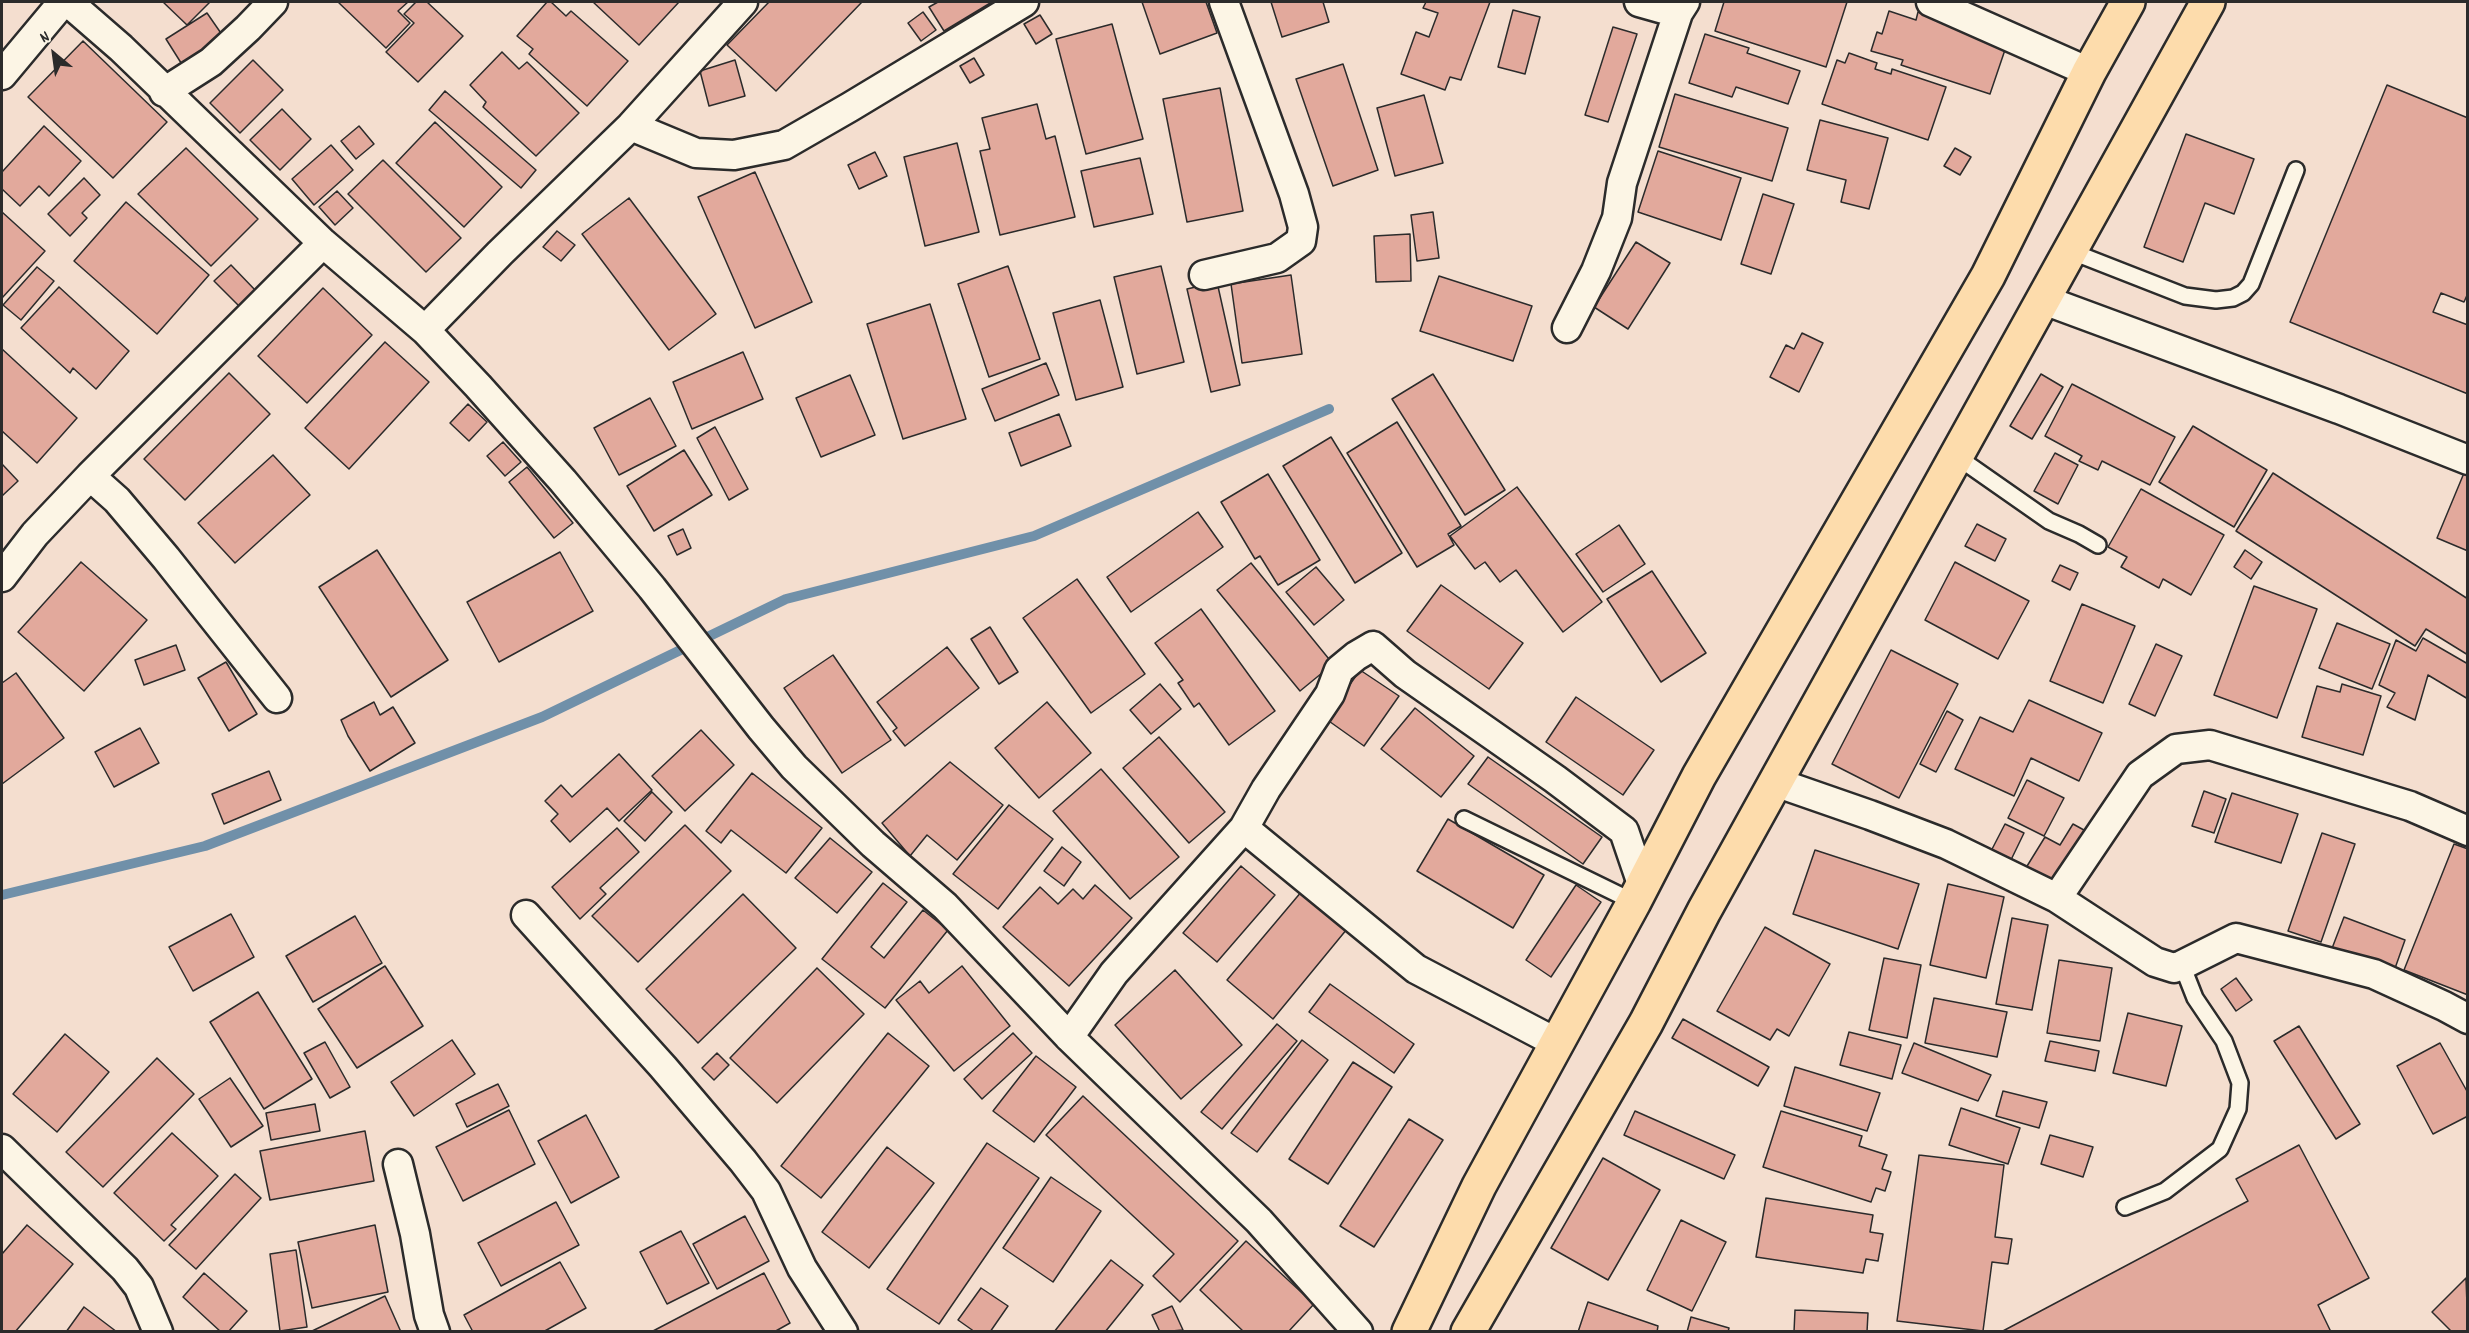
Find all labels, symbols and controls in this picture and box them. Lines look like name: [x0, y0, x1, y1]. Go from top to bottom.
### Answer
north arrow: [24, 24, 84, 84]
text: N: [36, 26, 54, 50]

